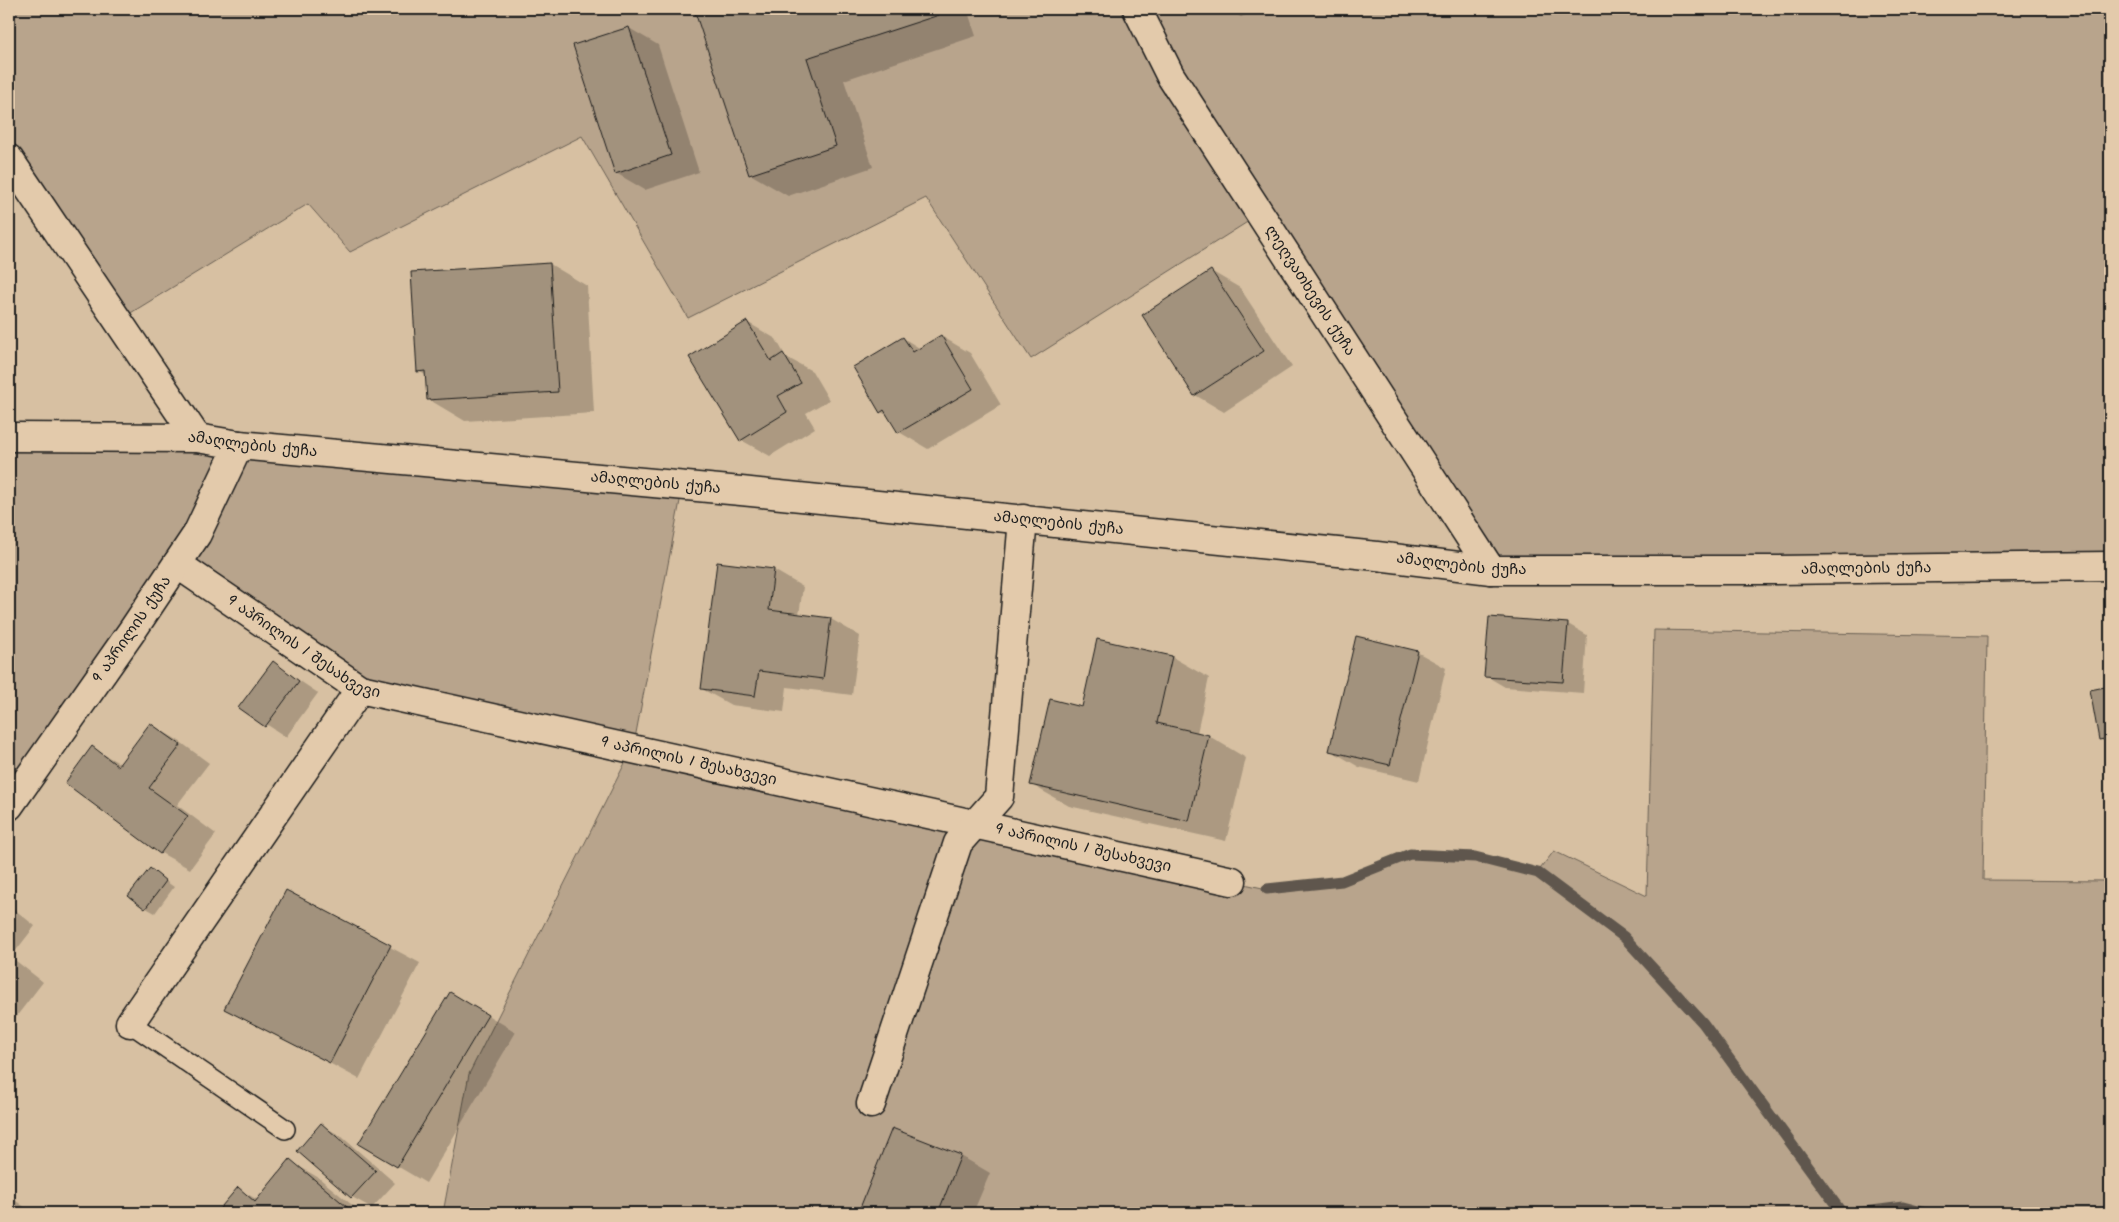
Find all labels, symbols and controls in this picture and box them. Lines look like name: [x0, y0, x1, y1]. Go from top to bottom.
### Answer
street label: ლეღვათხევის ქუჩა: [1259, 221, 1361, 361]
street label: ამაღლების ქუჩა: [188, 426, 318, 464]
street label: ამაღლების ქუჩა: [590, 465, 722, 501]
street label: ამაღლების ქუჩა: [993, 505, 1125, 542]
street label: ამაღლების ქუჩა: [1395, 546, 1526, 582]
street label: ამაღლების ქუჩა: [1801, 556, 1932, 582]
street label: 9 აპრილის ქუჩა: [87, 571, 178, 689]
street label: 9 აპრილის I შესახვევი: [221, 589, 383, 705]
street label: 9 აპრილის I შესახვევი: [598, 730, 779, 792]
street label: 9 აპრილის I შესახვევი: [993, 817, 1174, 879]

